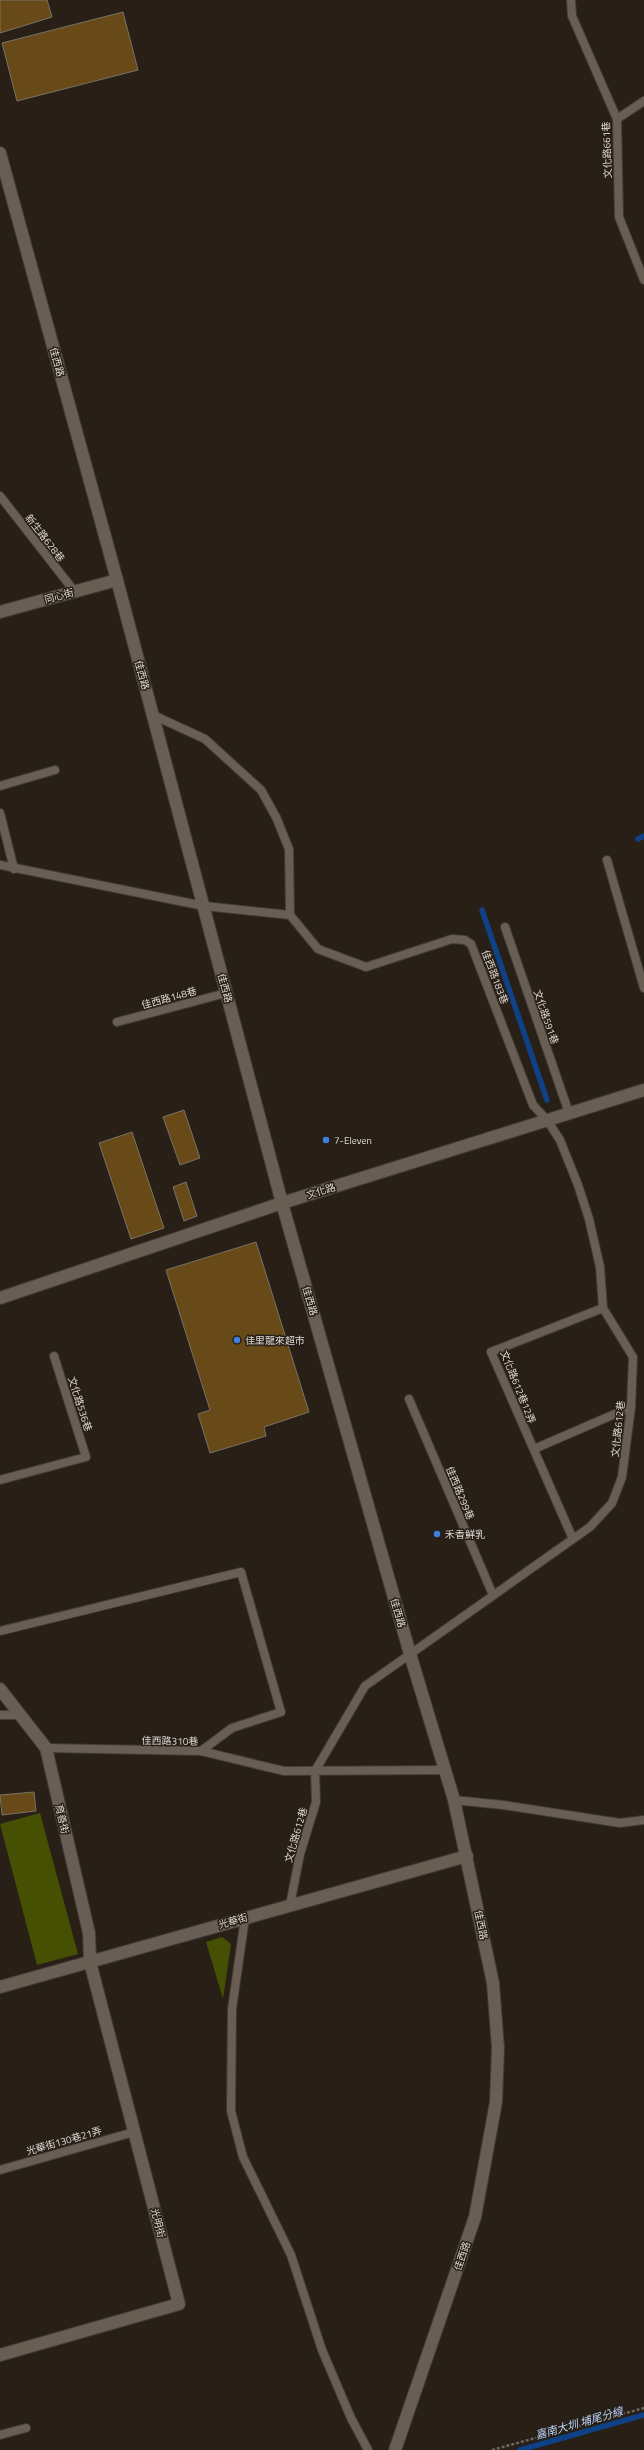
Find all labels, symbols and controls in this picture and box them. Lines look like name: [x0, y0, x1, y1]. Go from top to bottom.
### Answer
street label: 文化路661巷: [599, 121, 615, 179]
street label: 佳西路: [46, 346, 68, 378]
street label: 新生路628巷: [22, 511, 68, 565]
street label: 同心街: [43, 585, 75, 607]
street label: 佳西路: [131, 659, 153, 691]
street label: 佳西路183巷: [478, 948, 512, 1006]
street label: 佳西路: [214, 972, 236, 1004]
street label: 佳西路148巷: [140, 983, 198, 1013]
street label: 文化路591巷: [530, 988, 562, 1046]
place label: 7-Eleven: [334, 1133, 372, 1148]
marker: 7-Eleven: [321, 1135, 331, 1145]
street label: 文化路: [304, 1179, 338, 1203]
street label: 佳西路: [299, 1285, 321, 1317]
place label: 佳里龍來超市: [245, 1333, 305, 1348]
marker: 佳里龍來超市: [232, 1335, 242, 1345]
street label: 文化路612巷12弄: [496, 1348, 540, 1426]
street label: 文化路536巷: [64, 1375, 96, 1433]
street label: 文化路612巷: [608, 1400, 628, 1458]
street label: 佳西路299巷: [442, 1464, 478, 1522]
place label: 禾香鮮乳: [445, 1527, 485, 1542]
marker: 禾香鮮乳: [432, 1529, 442, 1539]
street label: 佳西路: [387, 1597, 409, 1629]
street label: 佳西路310巷: [141, 1733, 199, 1749]
street label: 育善街: [51, 1803, 73, 1835]
street label: 文化路612巷: [281, 1806, 311, 1864]
street label: 佳西路: [471, 1909, 491, 1941]
street label: 光華街: [217, 1910, 249, 1932]
street label: 光華街130巷21弄: [24, 2123, 104, 2159]
street label: 光明街: [147, 2207, 169, 2239]
street label: 佳西路: [450, 2239, 474, 2273]
water label: 嘉南大圳 埔尾分線: [533, 2402, 627, 2443]

